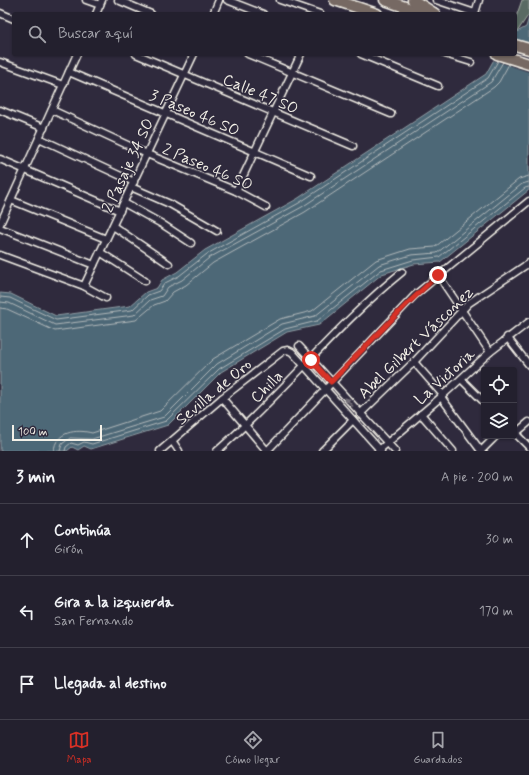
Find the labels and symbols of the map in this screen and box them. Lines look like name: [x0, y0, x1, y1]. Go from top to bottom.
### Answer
street label: Calle 47 SO: [219, 69, 301, 120]
street label: 3 Paseo 46 SO: [146, 85, 243, 142]
street label: 2 Pasaje 34 SO: [97, 115, 159, 216]
street label: 2 Paseo 46 SO: [159, 139, 256, 196]
route end: [429, 266, 447, 284]
street label: Abel Gilbert Vásconez: [354, 282, 478, 404]
street label: La Victoria: [410, 344, 480, 410]
route start: [302, 351, 320, 369]
street label: Sevilla de Oro: [172, 354, 256, 430]
street label: Chilla: [246, 366, 288, 408]
one-way arrow: [345, 397, 354, 407]
scale bar: [12, 423, 102, 442]

